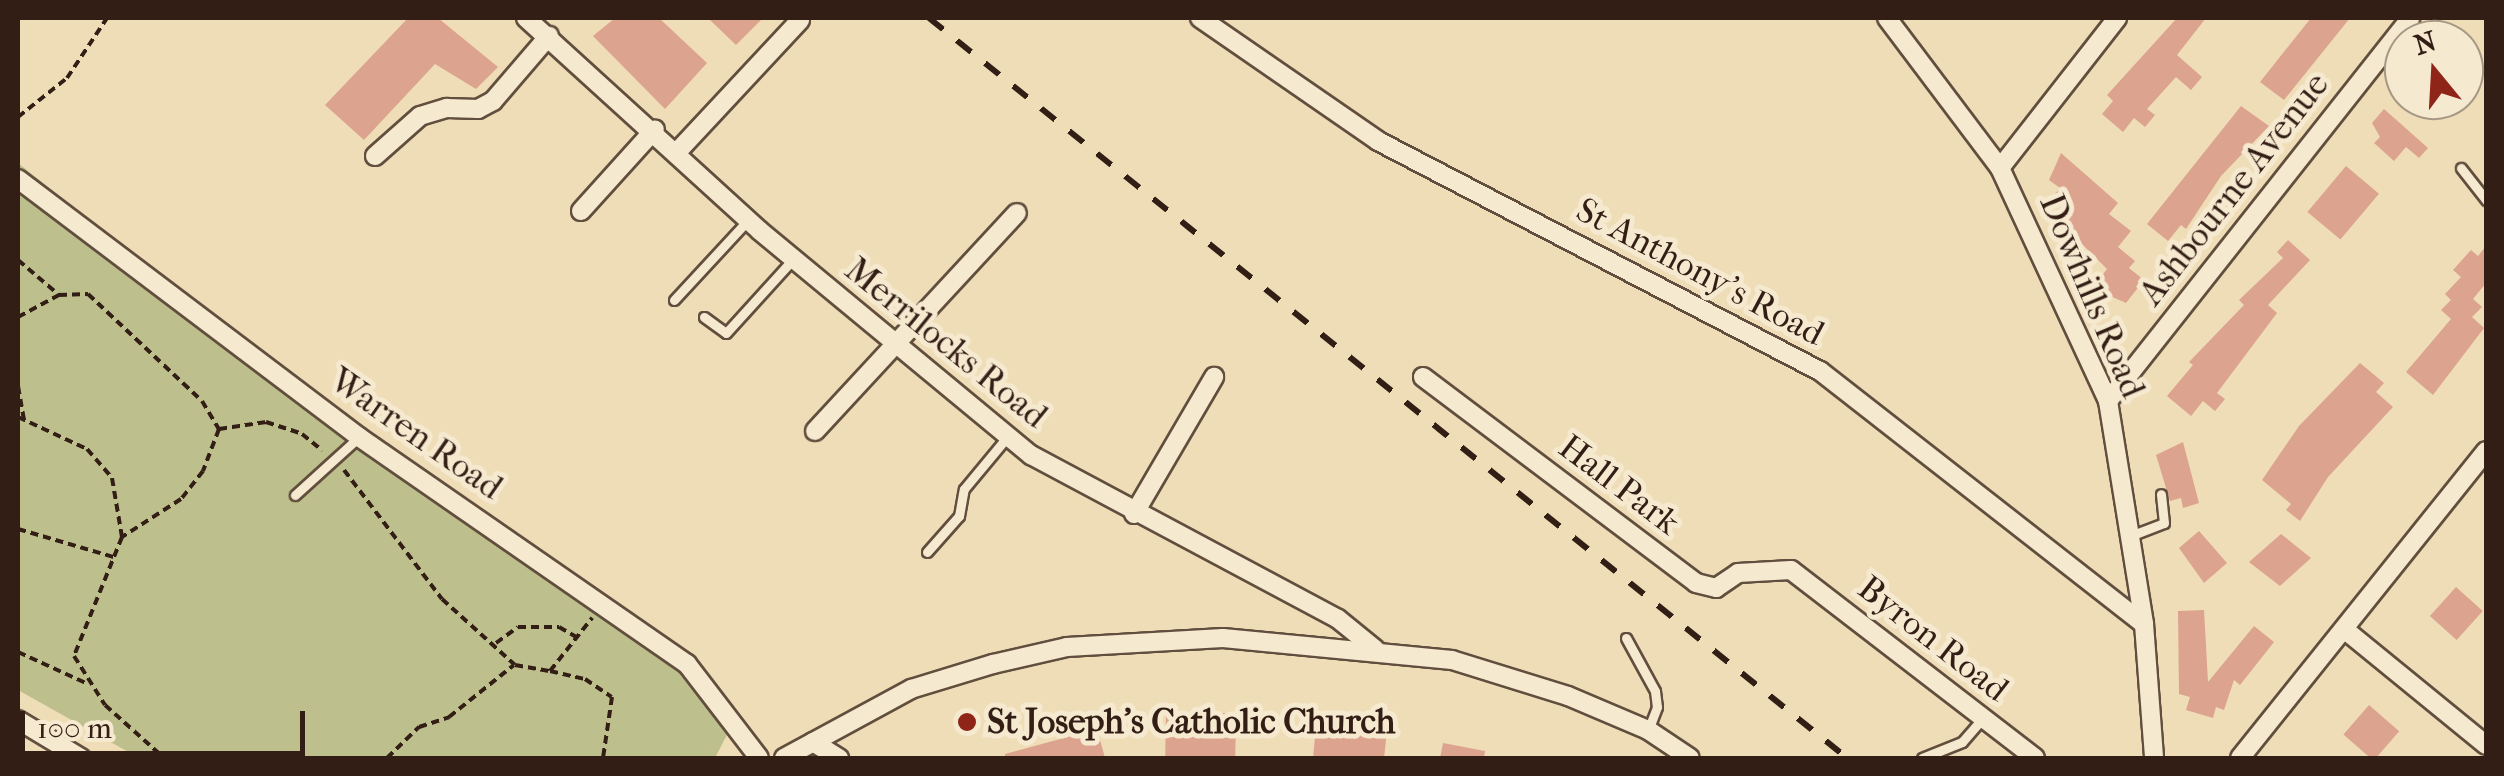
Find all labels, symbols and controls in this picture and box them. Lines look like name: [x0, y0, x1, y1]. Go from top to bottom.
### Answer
north arrow: [2384, 20, 2484, 120]
text: N: [2410, 24, 2440, 62]
street label: Ashbourne Avenue: [2130, 64, 2338, 314]
street label: Dowhills Road: [2030, 188, 2154, 404]
street label: St Anthony's Road: [1569, 189, 1831, 355]
street label: Merrilocks Road: [837, 249, 1055, 437]
street label: Warren Road: [322, 359, 510, 509]
street label: Hall Park: [1550, 426, 1688, 544]
street label: Byron Road: [1849, 567, 2017, 711]
scale bar: [25, 691, 310, 753]
place label: St Joseph's Catholic Church: [987, 701, 1395, 743]
text: 100 m: [37, 711, 112, 746]
marker: St Joseph's Catholic Church: [956, 711, 978, 733]

